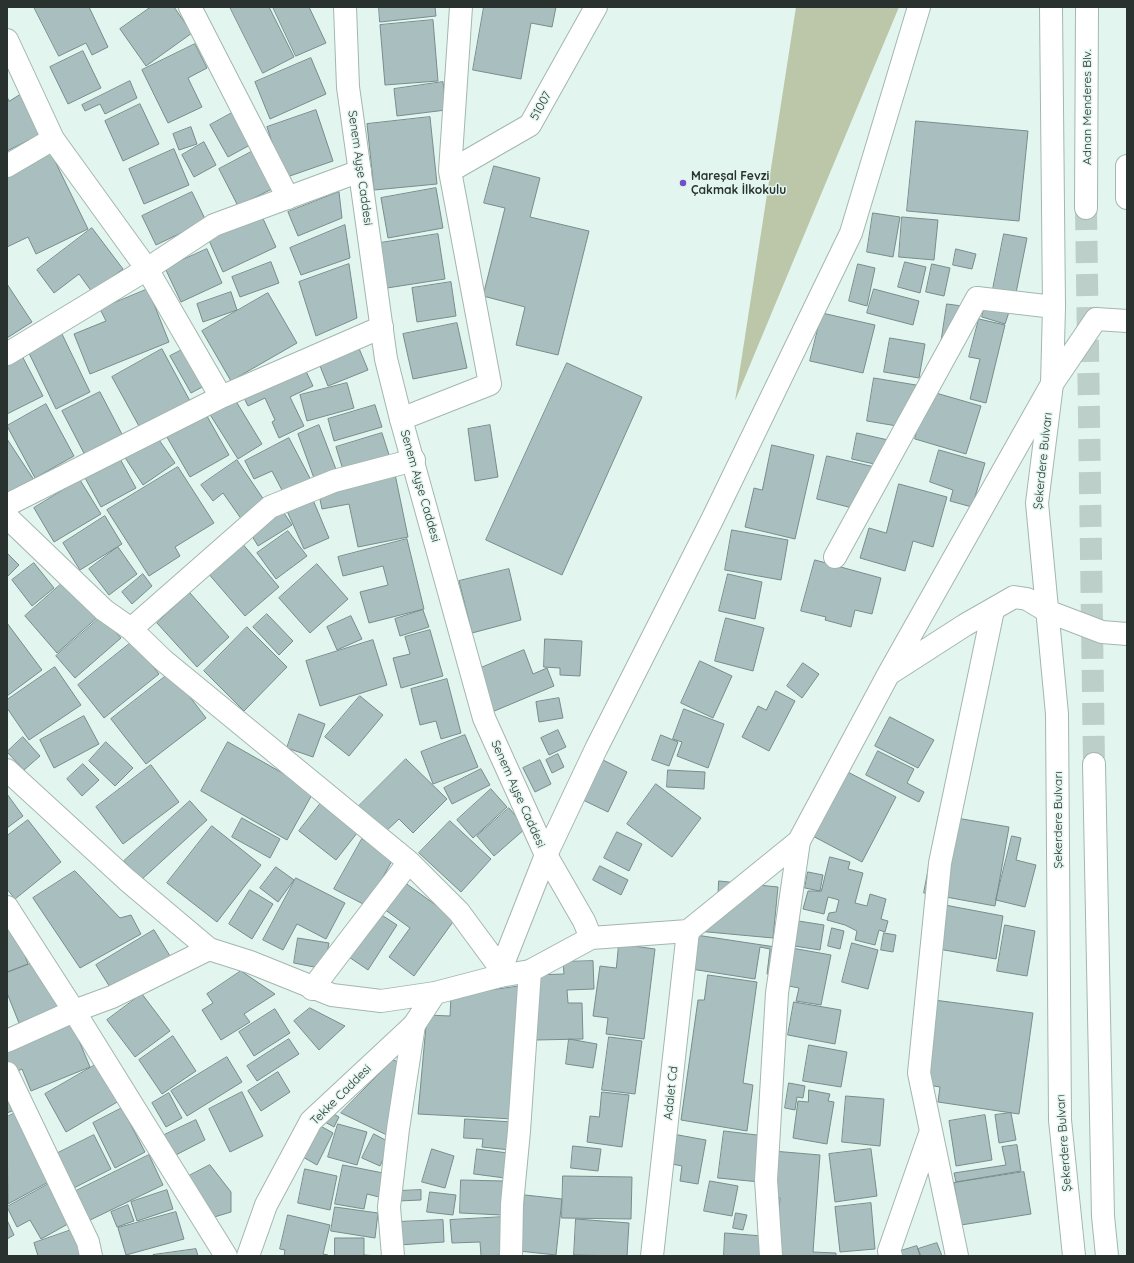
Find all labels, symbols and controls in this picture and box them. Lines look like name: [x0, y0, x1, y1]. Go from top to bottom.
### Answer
street label: Adnan Menderes Blv.: [1080, 49, 1094, 165]
street label: 51007: [527, 89, 555, 123]
street label: Senem Ayşe Caddesi: [345, 110, 375, 226]
place label: Mareşal Fevzi Çakmak İlkokulu: [691, 169, 786, 197]
marker: Mareşal Fevzi Çakmak İlkokulu: [678, 178, 688, 188]
street label: Şekerdere Bulvarı: [1031, 412, 1055, 510]
street label: Senem Ayşe Caddesi: [397, 428, 443, 544]
street label: Senem Ayşe Caddesi: [488, 738, 548, 850]
street label: Şekerdere Bulvarı: [1051, 771, 1065, 869]
street label: Tekke Caddesi: [308, 1062, 374, 1128]
street label: Adalet Cd: [661, 1065, 681, 1121]
street label: Şekerdere Bulvarı: [1053, 1094, 1075, 1192]

